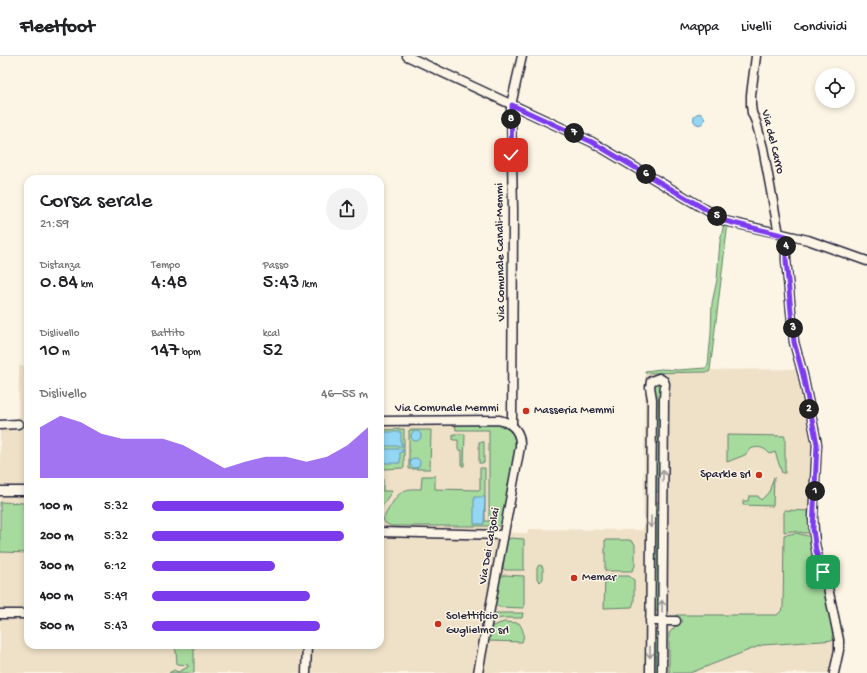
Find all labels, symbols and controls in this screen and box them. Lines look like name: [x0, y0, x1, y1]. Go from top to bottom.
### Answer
text: Fleetfoot: [20, 16, 95, 39]
text: Mappa: [680, 19, 719, 36]
text: Livelli: [741, 19, 772, 36]
text: Condividi: [794, 19, 847, 36]
map controls: [815, 68, 855, 108]
button: locate: [815, 68, 855, 108]
street label: Via del Carro: [757, 108, 787, 175]
pin: 8: [501, 109, 521, 129]
text: 8: [508, 113, 514, 125]
pin: 7: [564, 123, 584, 143]
text: 7: [571, 127, 577, 139]
pin: [494, 138, 528, 172]
icon: check: [500, 144, 522, 166]
pin: 6: [636, 164, 656, 184]
text: 6: [643, 168, 649, 180]
street label: Via Comunale Canali-Memmi: [493, 182, 509, 322]
button: share: [326, 188, 368, 230]
text: Corsa serale: [40, 189, 152, 215]
pin: 5: [707, 206, 727, 226]
text: 5: [714, 210, 720, 222]
text: 21:59: [40, 217, 69, 232]
pin: 4: [776, 236, 796, 256]
text: 4: [783, 240, 789, 252]
text: Distanza: [40, 260, 80, 272]
text: Tempo: [151, 260, 180, 272]
text: Passo: [263, 260, 289, 272]
text: 0.84: [40, 272, 78, 295]
text: 4:48: [151, 272, 188, 295]
text: 5:43: [263, 272, 299, 295]
text: km: [78, 279, 93, 291]
text: /km: [299, 279, 317, 291]
pin: 3: [783, 318, 803, 338]
text: 3: [790, 322, 796, 334]
text: Dislivello: [40, 328, 80, 340]
text: Battito: [151, 328, 185, 340]
text: kcal: [263, 328, 280, 340]
text: 10: [40, 340, 59, 363]
text: 147: [151, 340, 179, 363]
text: 52: [263, 340, 283, 363]
text: m: [59, 347, 70, 359]
text: bpm: [179, 347, 201, 359]
text: Dislivello: [40, 387, 87, 402]
text: 46–55 m: [321, 387, 368, 402]
pin: 2: [799, 399, 819, 419]
street label: Via Comunale Memmi: [394, 402, 499, 416]
text: 2: [806, 403, 812, 415]
place label: Masseria Memmi: [534, 404, 615, 418]
marker: Masseria Memmi: [521, 406, 531, 416]
place label: Sparkle srl: [700, 468, 751, 482]
one-way arrow: [659, 470, 667, 483]
marker: Sparkle srl: [754, 470, 764, 480]
pin: 1: [805, 481, 825, 501]
text: 1: [813, 485, 817, 497]
text: 100 m: [40, 499, 72, 514]
text: 5:32: [104, 499, 128, 514]
street label: Via Dei Calzolai: [476, 506, 504, 586]
one-way arrow: [647, 515, 655, 528]
text: 200 m: [40, 529, 73, 544]
text: 5:32: [104, 529, 128, 544]
pin: [806, 555, 840, 589]
text: 300 m: [40, 559, 74, 574]
text: 6:12: [104, 559, 126, 574]
icon: arrive: [812, 561, 834, 583]
place label: Memar: [582, 571, 618, 585]
marker: Memar: [569, 573, 579, 583]
text: 400 m: [40, 589, 73, 604]
text: 5:49: [104, 589, 128, 604]
one-way arrow: [658, 600, 666, 613]
place label: Solettificio Guglielmo srl: [446, 610, 509, 638]
text: 500 m: [40, 619, 74, 634]
text: 5:43: [104, 619, 128, 634]
marker: Solettificio Guglielmo srl: [433, 619, 443, 629]
one-way arrow: [646, 645, 654, 658]

